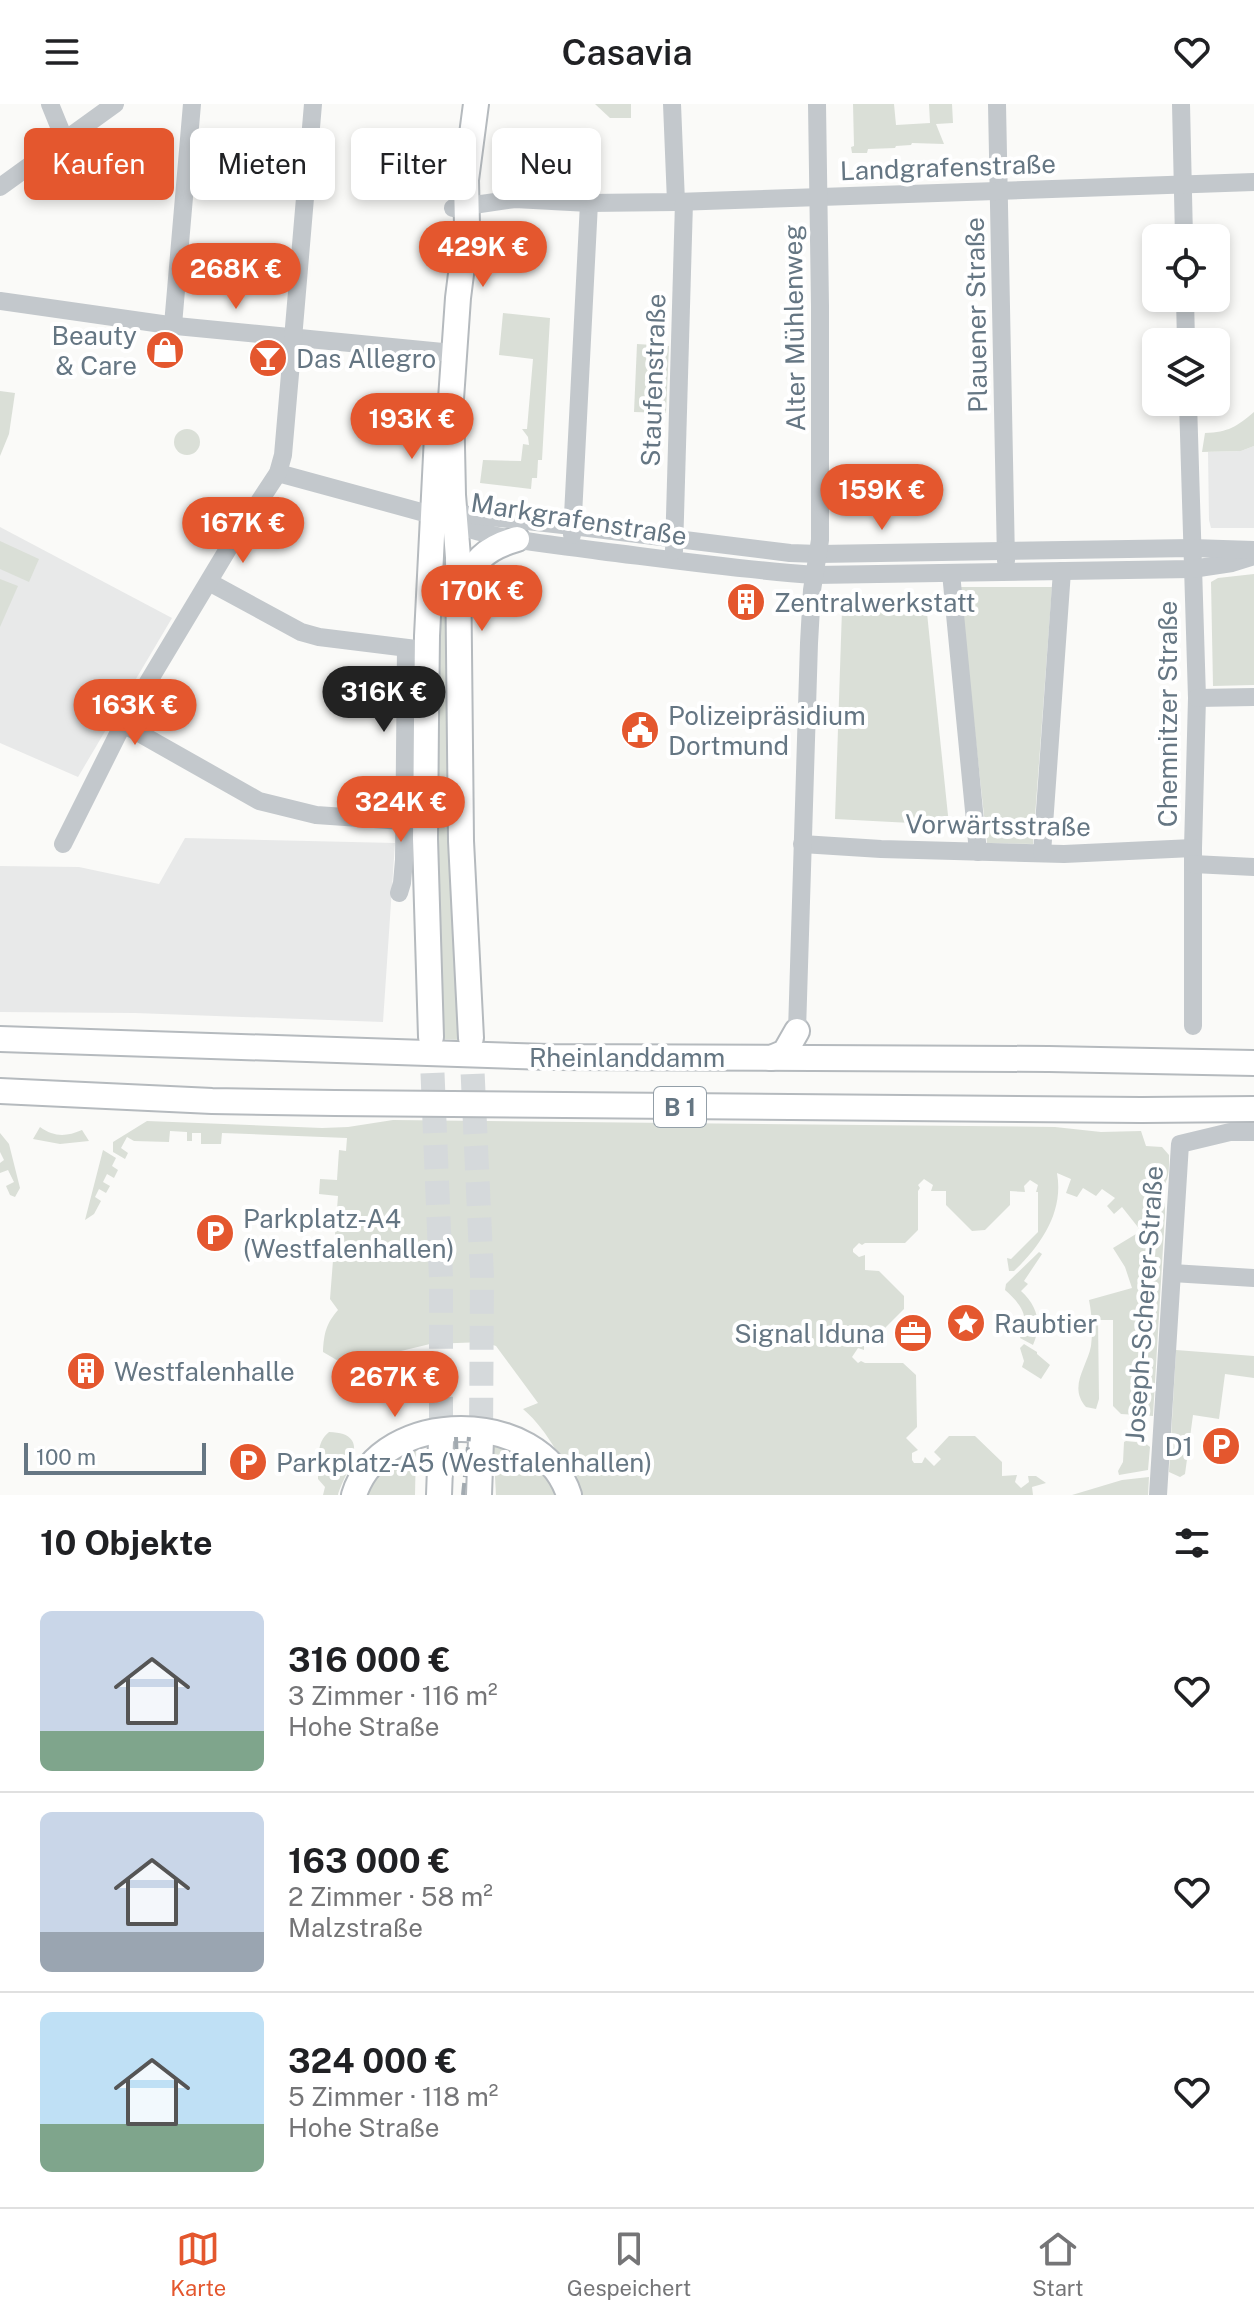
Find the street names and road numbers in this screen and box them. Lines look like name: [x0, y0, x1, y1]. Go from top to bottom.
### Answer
street label: Landgrafenstraße: [839, 148, 1057, 186]
street label: Plauener Straße: [959, 217, 993, 413]
street label: Alter Mühlenweg: [777, 224, 811, 432]
street label: Staufenstraße: [634, 293, 672, 467]
street label: Markgrafenstraße: [469, 487, 689, 551]
street label: Chemnitzer Straße: [1152, 601, 1183, 827]
street label: Vorwärtsstraße: [905, 808, 1091, 842]
street label: Rheinlanddamm: [529, 1042, 725, 1073]
road number: B 1: [654, 1087, 706, 1127]
street label: Joseph-Scherer-Straße: [1119, 1165, 1169, 1443]

